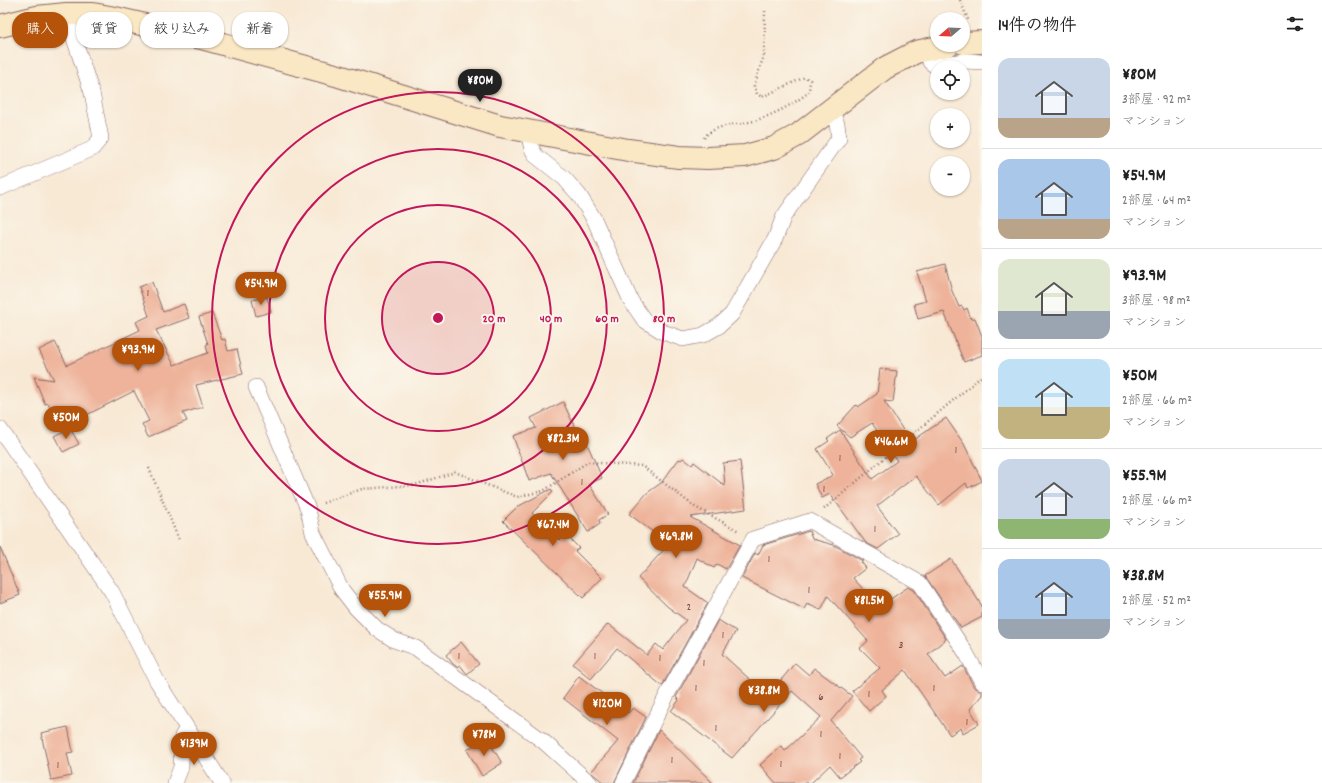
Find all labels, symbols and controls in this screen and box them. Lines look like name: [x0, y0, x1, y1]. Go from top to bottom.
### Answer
chip: 購入: [12, 12, 68, 48]
chip: 賃貸: [76, 12, 132, 48]
chip: 絞り込み: [140, 12, 224, 48]
chip: 新着: [232, 12, 288, 48]
north arrow: [930, 12, 970, 52]
map controls: [930, 12, 970, 196]
icon: filters: [1284, 13, 1306, 35]
text: 14件の物件: [998, 15, 1077, 39]
button: locate: [930, 60, 970, 100]
text: ¥80M: [1122, 64, 1156, 88]
pin: ¥80M: [456, 69, 504, 103]
text: ¥80M: [467, 72, 493, 91]
icon: home: [1030, 74, 1078, 122]
text: 3部屋 · 92 m²: [1122, 91, 1191, 110]
button: +: [930, 108, 970, 148]
text: マンション: [1122, 113, 1186, 132]
button: −: [930, 156, 970, 196]
text: ¥54.9M: [1122, 165, 1166, 189]
icon: home: [1030, 175, 1078, 223]
text: 2部屋 · 64 m²: [1122, 192, 1191, 211]
text: マンション: [1122, 214, 1186, 233]
text: ¥93.9M: [1122, 265, 1166, 289]
pin: ¥54.9M: [228, 272, 294, 306]
text: ¥54.9M: [244, 275, 278, 294]
icon: home: [1030, 275, 1078, 323]
house number: 1: [147, 286, 149, 302]
text: 3部屋 · 98 m²: [1122, 292, 1191, 311]
centre of rings: [431, 311, 445, 325]
text: 20 m: [483, 311, 505, 328]
text: 40 m: [540, 311, 562, 328]
text: 60 m: [595, 311, 619, 328]
text: 80 m: [653, 311, 675, 328]
text: マンション: [1122, 314, 1186, 333]
pin: ¥93.9M: [105, 338, 171, 372]
text: ¥93.9M: [121, 341, 155, 360]
text: ¥50M: [1122, 365, 1157, 389]
icon: home: [1030, 375, 1078, 423]
text: 2部屋 · 66 m²: [1122, 392, 1192, 411]
pin: ¥50M: [42, 406, 90, 440]
text: ¥50M: [52, 409, 80, 428]
text: マンション: [1122, 414, 1186, 433]
pin: ¥82.3M: [530, 427, 596, 461]
text: ¥82.3M: [547, 430, 579, 449]
pin: ¥46.6M: [858, 430, 924, 464]
text: ¥46.6M: [874, 433, 908, 452]
house number: 1: [955, 443, 957, 459]
house number: 1: [839, 451, 841, 467]
text: ¥55.9M: [1122, 465, 1167, 489]
house number: 1: [581, 475, 583, 491]
icon: home: [1030, 475, 1078, 523]
house number: 1: [823, 482, 825, 498]
text: 2部屋 · 66 m²: [1122, 492, 1192, 511]
pin: ¥67.4M: [520, 513, 586, 547]
text: マンション: [1122, 514, 1186, 533]
text: ¥67.4M: [537, 516, 569, 535]
house number: 1: [874, 522, 876, 538]
pin: ¥69.8M: [643, 525, 709, 559]
text: ¥69.8M: [659, 528, 693, 547]
house number: 1: [768, 552, 770, 568]
text: ¥38.8M: [1122, 565, 1164, 589]
icon: home: [1030, 575, 1078, 623]
house number: 1: [808, 583, 810, 599]
pin: ¥55.9M: [352, 584, 418, 618]
text: ¥55.9M: [368, 587, 402, 606]
pin: ¥81.5M: [836, 589, 902, 623]
text: ¥81.5M: [854, 592, 884, 611]
text: 2部屋 · 52 m²: [1122, 592, 1191, 611]
house number: 2: [687, 600, 692, 616]
text: マンション: [1122, 614, 1186, 633]
house number: 1: [722, 628, 724, 644]
house number: 3: [899, 638, 904, 654]
house number: 1: [458, 649, 460, 665]
house number: 1: [594, 649, 596, 665]
house number: 1: [659, 651, 661, 667]
house number: 1: [703, 656, 705, 672]
pin: ¥38.8M: [731, 679, 797, 713]
house number: 1: [695, 681, 697, 697]
house number: 1: [933, 681, 935, 697]
text: ¥38.8M: [748, 682, 780, 701]
house number: 1: [868, 687, 870, 703]
house number: 6: [818, 690, 824, 706]
pin: ¥120M: [579, 692, 635, 726]
text: ¥120M: [592, 695, 622, 714]
house number: 1: [966, 715, 968, 731]
house number: 1: [715, 721, 717, 737]
pin: ¥78M: [460, 723, 508, 757]
text: ¥78M: [472, 726, 496, 745]
house number: 1: [820, 727, 822, 743]
pin: ¥139M: [166, 732, 222, 766]
text: ¥139M: [180, 735, 208, 754]
house number: 1: [839, 749, 841, 765]
house number: 1: [671, 753, 673, 769]
house number: 1: [780, 757, 782, 773]
house number: 1: [57, 758, 59, 774]

